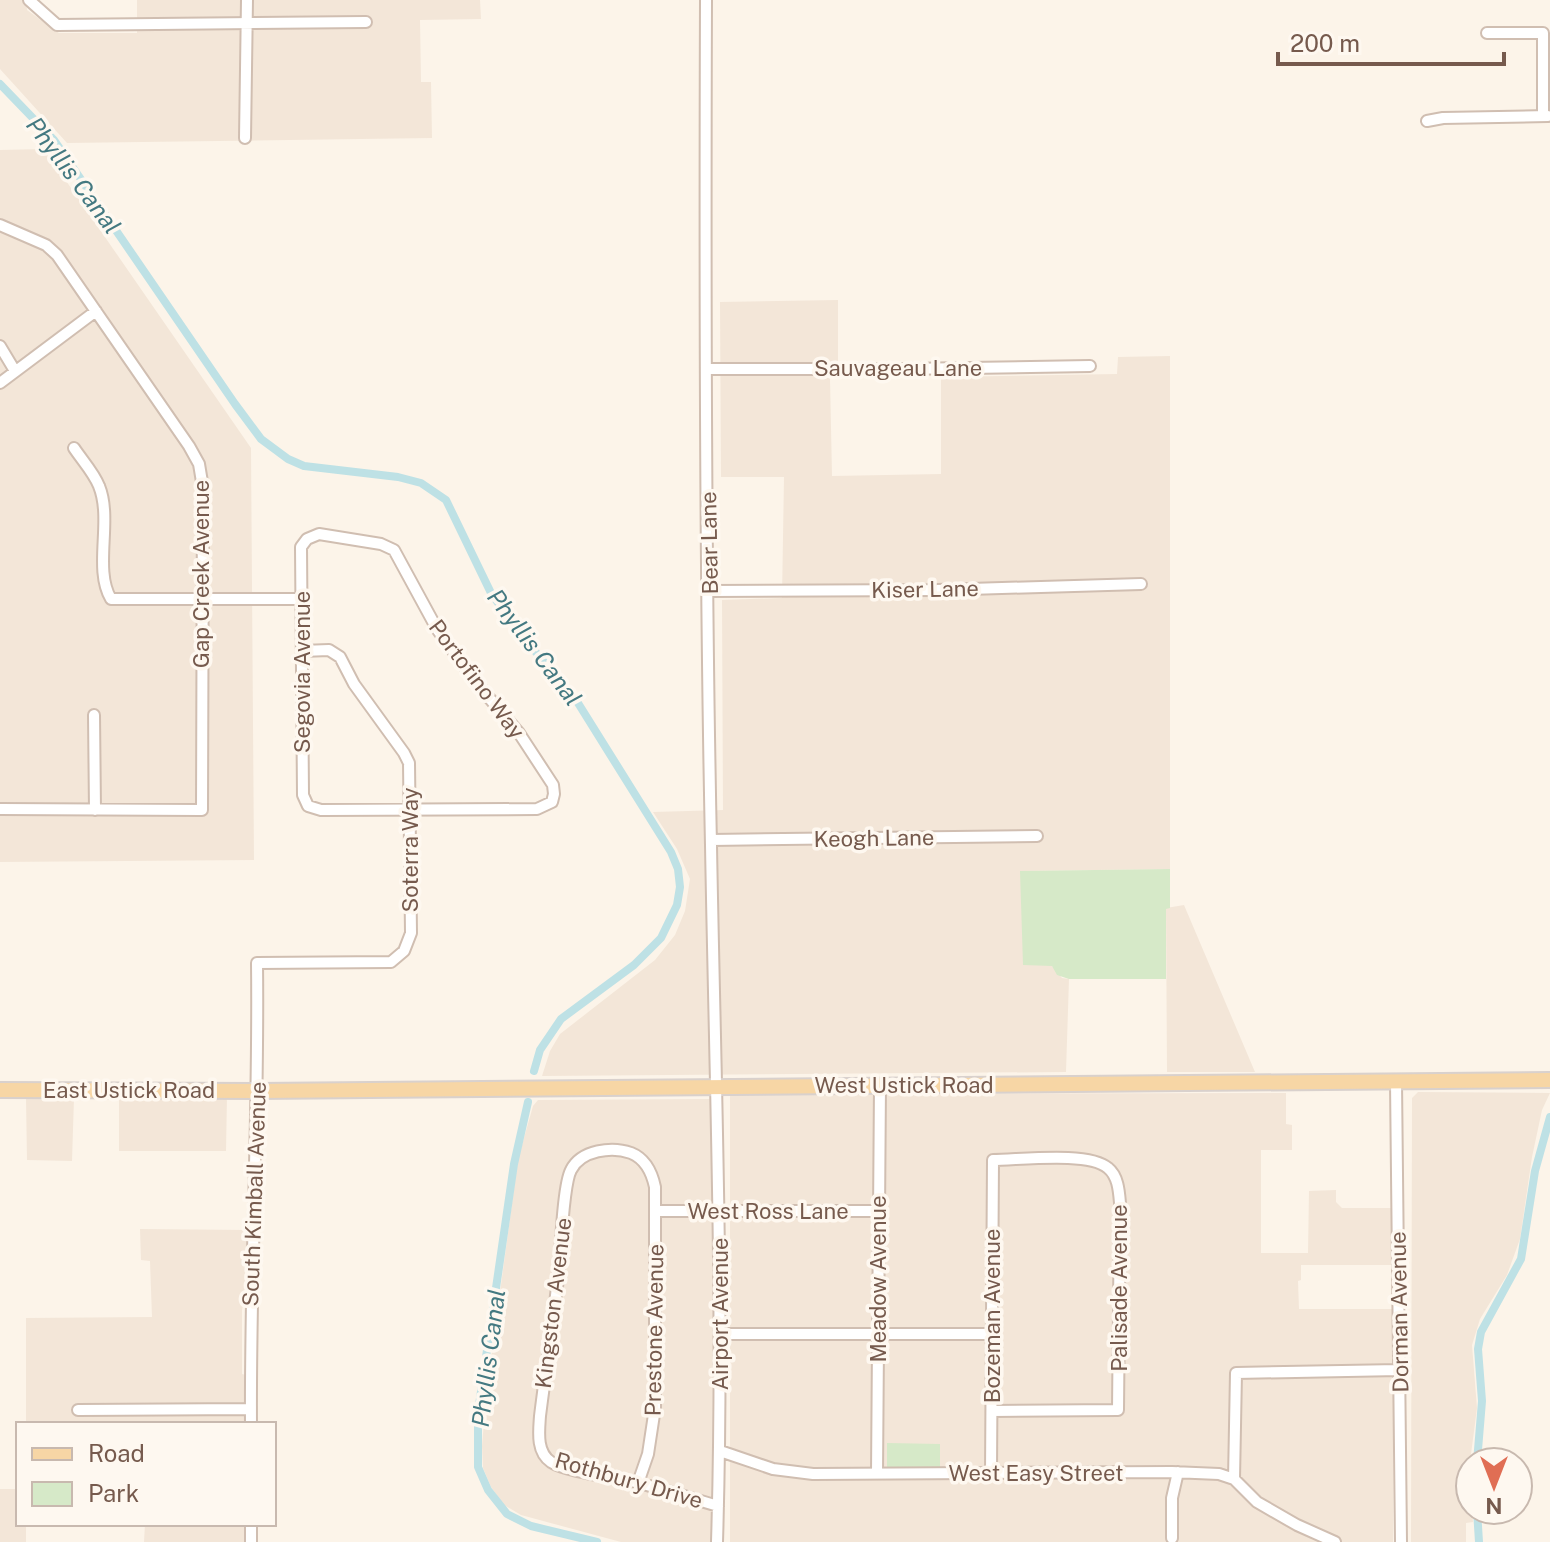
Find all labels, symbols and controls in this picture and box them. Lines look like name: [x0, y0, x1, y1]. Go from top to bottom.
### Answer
scale bar: [1278, 16, 1504, 66]
text: 200 m: [1290, 29, 1360, 57]
water label: Phyllis Canal: [21, 111, 127, 239]
street label: Sauvageau Lane: [814, 355, 982, 381]
street label: Gap Creek Avenue: [188, 480, 214, 668]
street label: Bear Lane: [695, 491, 723, 595]
street label: Kiser Lane: [871, 575, 979, 603]
water label: Phyllis Canal: [482, 583, 588, 711]
street label: Segovia Avenue: [289, 591, 315, 753]
street label: Portofino Way: [424, 614, 530, 744]
street label: Soterra Way: [397, 787, 423, 912]
street label: Keogh Lane: [813, 824, 935, 852]
street label: West Ustick Road: [814, 1072, 994, 1098]
street label: East Ustick Road: [43, 1077, 215, 1103]
street label: South Kimball Avenue: [237, 1081, 271, 1307]
street label: Meadow Avenue: [865, 1195, 891, 1363]
street label: West Ross Lane: [687, 1198, 849, 1224]
street label: Palisade Avenue: [1106, 1204, 1132, 1372]
street label: Kingston Avenue: [530, 1216, 576, 1390]
street label: Bozeman Avenue: [979, 1229, 1005, 1403]
street label: Dorman Avenue: [1385, 1231, 1413, 1393]
street label: Airport Avenue: [707, 1237, 733, 1391]
street label: Prestone Avenue: [639, 1244, 669, 1416]
water label: Phyllis Canal: [466, 1287, 510, 1429]
legend: [16, 1422, 276, 1526]
text: Road: [88, 1439, 145, 1467]
north arrow: [1454, 1446, 1534, 1526]
street label: Rothbury Drive: [552, 1447, 706, 1513]
street label: West Easy Street: [948, 1460, 1124, 1486]
text: Park: [88, 1479, 139, 1507]
text: N: [1485, 1493, 1503, 1519]

